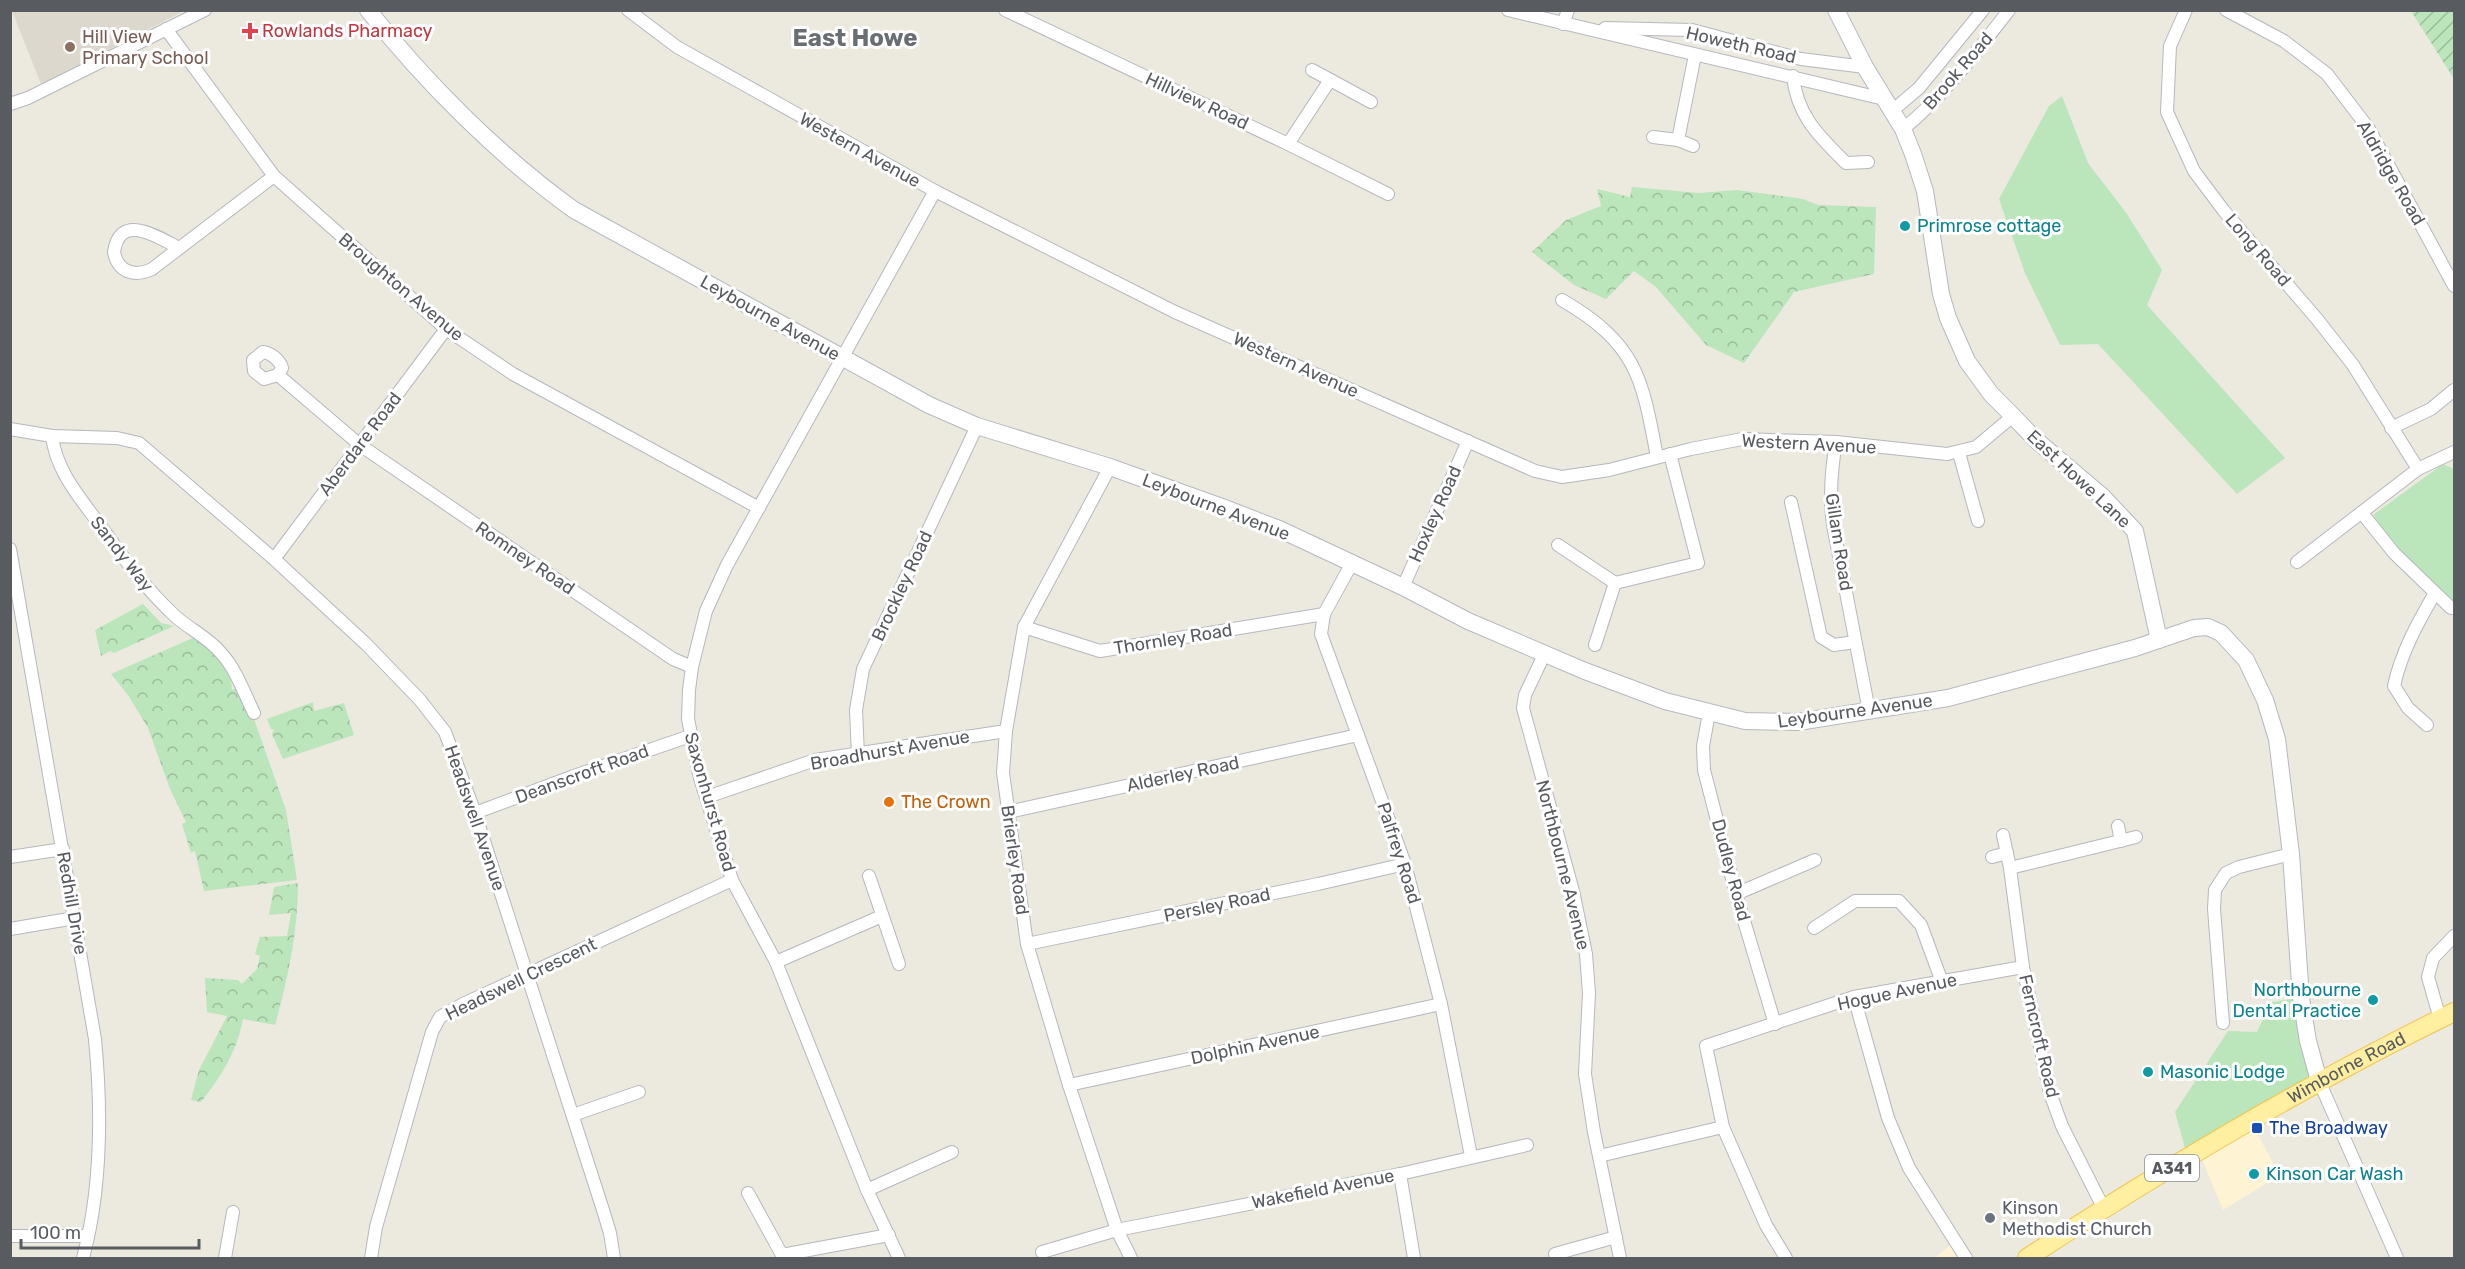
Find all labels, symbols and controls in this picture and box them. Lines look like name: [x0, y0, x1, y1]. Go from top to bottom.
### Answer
place label: Rowlands Pharmacy: [262, 20, 433, 42]
street label: Howeth Road: [1684, 22, 1798, 68]
marker: Rowlands Pharmacy: [243, 24, 257, 38]
district label: East Howe: [792, 24, 918, 52]
place label: Hill View Primary School: [82, 26, 209, 69]
street label: Brook Road: [1918, 28, 1998, 114]
marker: Hill View Primary School: [63, 40, 77, 54]
street label: Hillview Road: [1142, 68, 1252, 134]
street label: Western Avenue: [796, 108, 924, 192]
street label: Aldridge Road: [2352, 117, 2430, 229]
street label: Long Road: [2221, 209, 2295, 291]
place label: Primrose cottage: [1917, 215, 2061, 237]
marker: Primrose cottage: [1898, 219, 1912, 233]
street label: Broughton Avenue: [334, 228, 468, 346]
street label: Leybourne Avenue: [696, 270, 844, 366]
street label: Western Avenue: [1230, 327, 1362, 403]
street label: Aberdare Road: [314, 388, 406, 500]
street label: East Howe Lane: [2022, 425, 2136, 533]
street label: Western Avenue: [1741, 429, 1877, 459]
street label: Hoxley Road: [1404, 462, 1466, 566]
street label: Leybourne Avenue: [1139, 469, 1293, 545]
street label: Gillam Road: [1820, 492, 1858, 592]
street label: Sandy Way: [86, 512, 158, 596]
street label: Romney Road: [471, 517, 579, 599]
street label: Brockley Road: [867, 527, 937, 645]
street label: Thornley Road: [1112, 619, 1234, 659]
street label: Leybourne Avenue: [1776, 689, 1934, 733]
street label: Broadhurst Avenue: [809, 725, 971, 775]
street label: Saxonhurst Road: [680, 730, 740, 874]
street label: Deanscroft Road: [512, 740, 652, 808]
street label: Headswell Avenue: [440, 742, 510, 894]
street label: Alderley Road: [1125, 751, 1241, 797]
street label: Northbourne Avenue: [1531, 778, 1595, 952]
place label: The Crown: [901, 791, 991, 813]
marker: The Crown: [882, 795, 896, 809]
street label: Palfrey Road: [1372, 799, 1426, 907]
street label: Brierley Road: [996, 804, 1034, 916]
street label: Dudley Road: [1707, 817, 1755, 923]
street label: Redhill Drive: [52, 850, 92, 956]
street label: Persley Road: [1162, 883, 1272, 927]
street label: Headswell Crescent: [442, 933, 600, 1025]
street label: Hogue Avenue: [1835, 969, 1959, 1015]
street label: Ferncroft Road: [2014, 972, 2064, 1100]
place label: Northbourne Dental Practice: [2232, 979, 2361, 1022]
marker: Northbourne Dental Practice: [2366, 993, 2380, 1007]
street label: Dolphin Avenue: [1189, 1021, 1321, 1069]
street label: Wimborne Road: [2284, 1027, 2409, 1108]
place label: Masonic Lodge: [2160, 1061, 2285, 1083]
marker: Masonic Lodge: [2141, 1065, 2155, 1079]
place label: The Broadway: [2269, 1117, 2388, 1139]
marker: The Broadway: [2250, 1121, 2264, 1135]
road number: A341: [2145, 1155, 2199, 1181]
place label: Kinson Car Wash: [2266, 1163, 2403, 1185]
street label: Wakefield Avenue: [1250, 1164, 1396, 1214]
marker: Kinson Car Wash: [2247, 1167, 2261, 1181]
place label: Kinson Methodist Church: [2002, 1197, 2152, 1240]
marker: Kinson Methodist Church: [1983, 1211, 1997, 1225]
scale bar: [21, 1212, 200, 1250]
text: 100 m: [30, 1222, 81, 1244]

